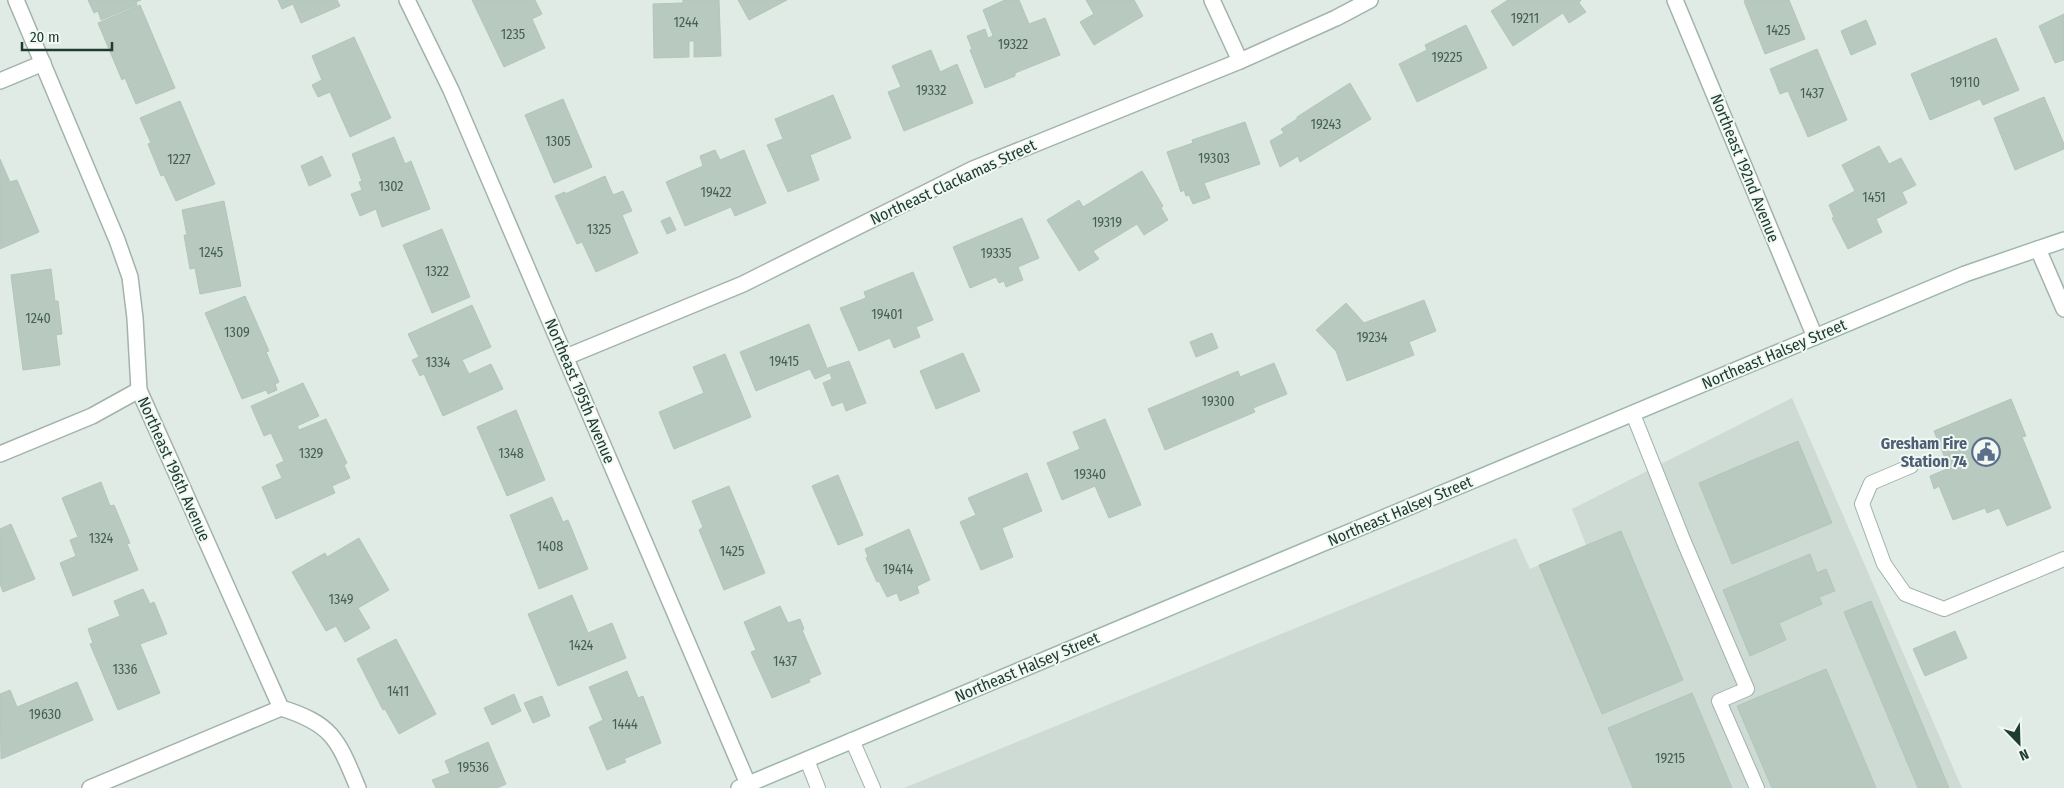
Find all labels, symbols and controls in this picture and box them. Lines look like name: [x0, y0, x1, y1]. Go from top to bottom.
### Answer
house number: 19211: [1511, 10, 1539, 27]
house number: 1244: [674, 14, 699, 31]
scale bar: [22, 20, 112, 52]
house number: 1425: [1766, 22, 1790, 39]
house number: 1235: [501, 26, 525, 43]
text: 20 m: [30, 28, 60, 46]
house number: 19322: [998, 36, 1028, 53]
house number: 19225: [1432, 49, 1462, 66]
house number: 19110: [1950, 74, 1980, 91]
house number: 19332: [916, 82, 946, 99]
house number: 1437: [1800, 85, 1824, 102]
street label: Northeast 192nd Avenue: [1707, 91, 1783, 245]
house number: 19243: [1311, 116, 1341, 133]
house number: 1305: [545, 133, 571, 150]
street label: Northeast Clackamas Street: [867, 135, 1040, 229]
house number: 19303: [1198, 150, 1230, 167]
house number: 1227: [167, 151, 191, 168]
house number: 1302: [378, 178, 404, 195]
house number: 19422: [700, 184, 732, 201]
house number: 1451: [1862, 189, 1886, 206]
house number: 19319: [1092, 214, 1122, 231]
house number: 1325: [587, 221, 611, 238]
house number: 1245: [199, 244, 223, 261]
house number: 19335: [980, 245, 1012, 262]
house number: 1322: [425, 263, 449, 280]
house number: 19401: [871, 306, 903, 323]
house number: 1240: [25, 310, 51, 327]
street label: Northeast Halsey Street: [1699, 315, 1850, 393]
street label: Northeast 195th Avenue: [541, 316, 619, 466]
house number: 1309: [224, 324, 250, 341]
house number: 19234: [1356, 329, 1388, 346]
house number: 19415: [769, 353, 799, 370]
house number: 1334: [426, 354, 451, 371]
house number: 19300: [1202, 393, 1234, 410]
street label: Northeast 196th Avenue: [134, 394, 214, 544]
place label: Gresham Fire Station 74: [1881, 434, 1967, 471]
public building icon: Gresham Fire Station 74: [1971, 437, 2001, 467]
house number: 1329: [299, 445, 323, 462]
house number: 1348: [498, 445, 524, 462]
house number: 19340: [1074, 466, 1106, 483]
street label: Northeast Halsey Street: [1325, 472, 1476, 550]
house number: 1324: [89, 530, 113, 547]
house number: 1408: [537, 538, 563, 555]
house number: 1425: [720, 543, 744, 560]
house number: 19414: [883, 561, 913, 578]
house number: 1349: [328, 591, 354, 608]
street label: Northeast Halsey Street: [952, 628, 1103, 706]
house number: 1424: [569, 637, 594, 654]
house number: 1437: [773, 653, 797, 670]
house number: 1336: [112, 661, 138, 678]
house number: 1411: [387, 683, 409, 700]
house number: 19630: [29, 706, 61, 723]
house number: 1444: [612, 716, 638, 733]
north arrow: [1994, 718, 2044, 768]
text: N: [2017, 745, 2031, 764]
house number: 19215: [1655, 750, 1685, 767]
house number: 19536: [457, 759, 489, 776]

